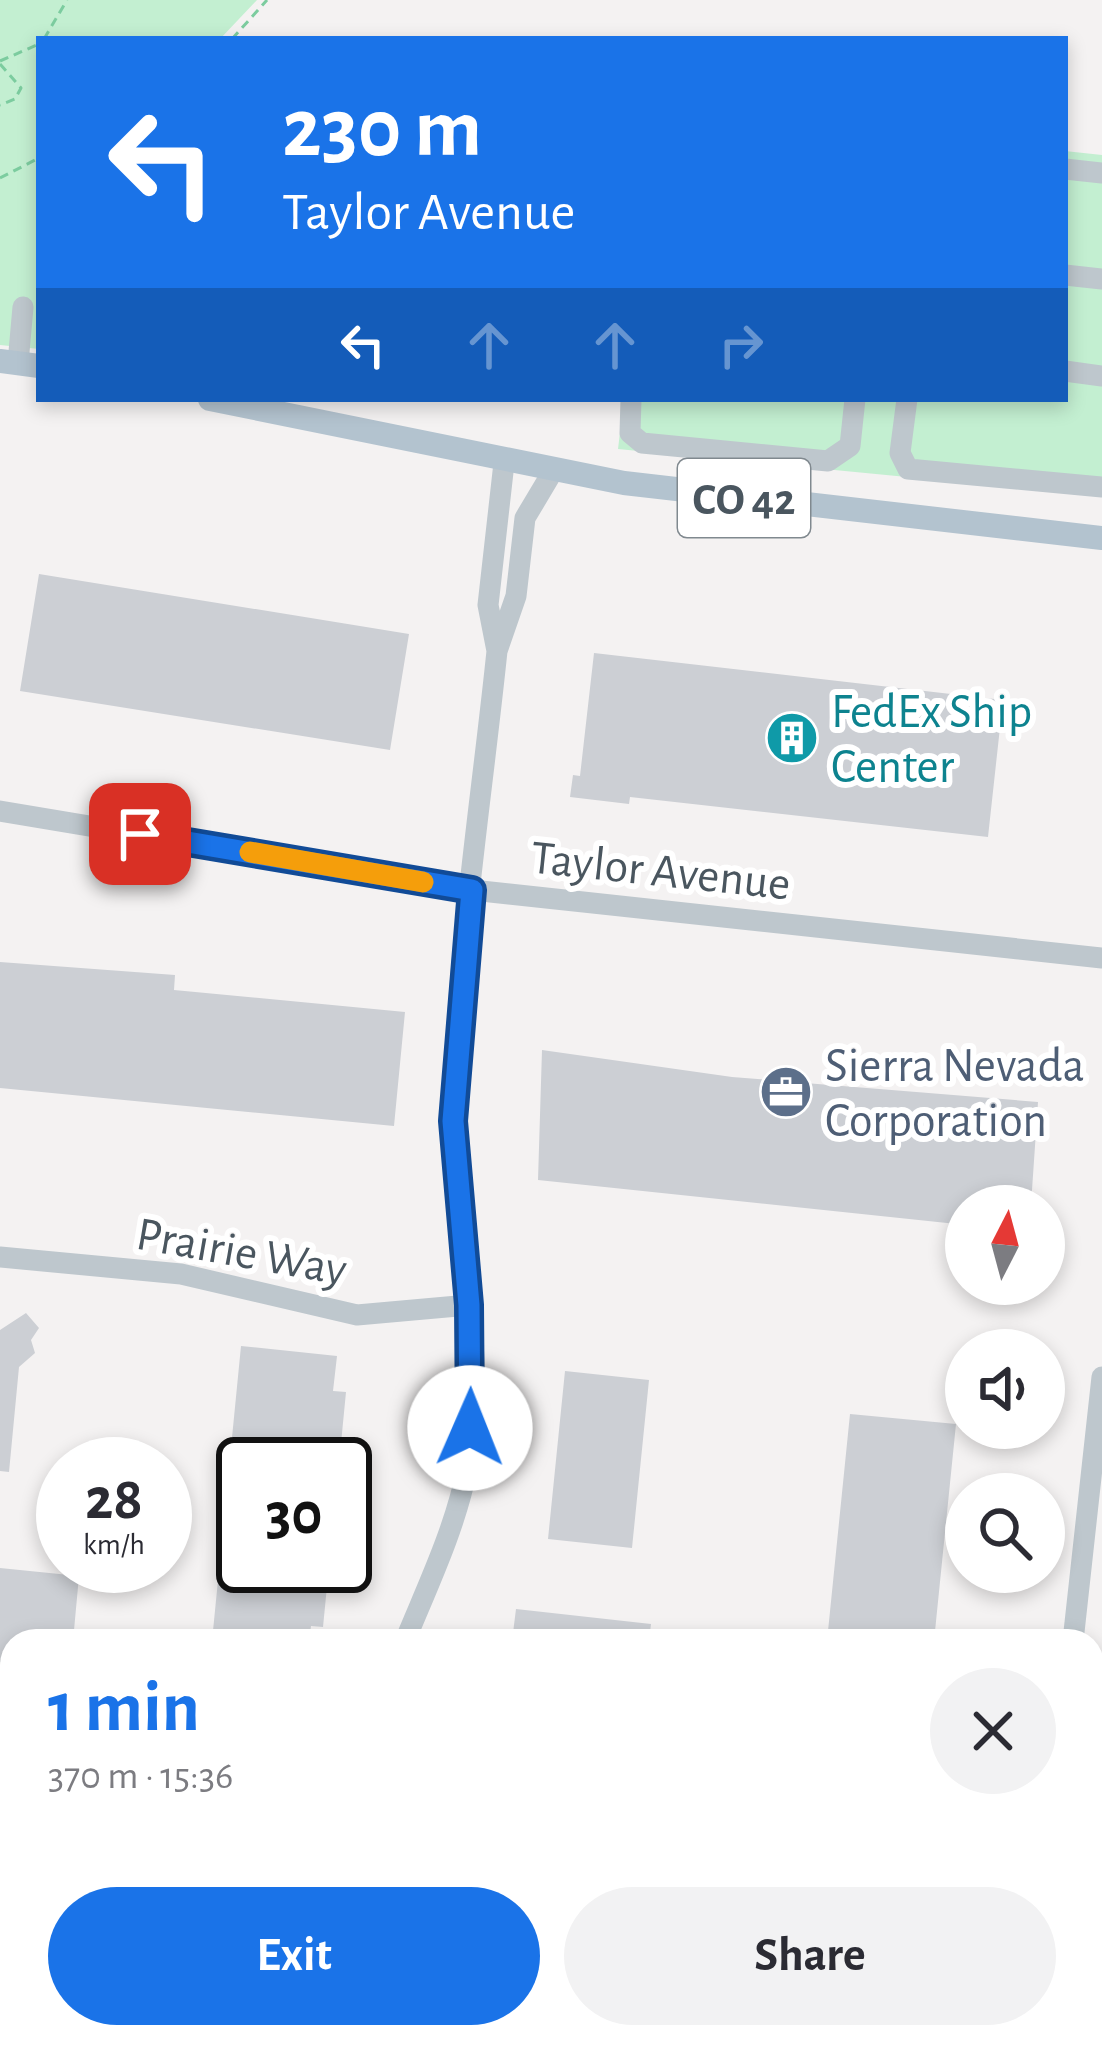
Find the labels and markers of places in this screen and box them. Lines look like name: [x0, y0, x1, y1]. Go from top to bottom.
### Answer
place label: FedEx Ship Center: [831, 689, 1032, 792]
building icon: FedEx Ship Center: [764, 710, 820, 766]
pin: [89, 783, 191, 885]
place label: Sierra Nevada Corporation: [825, 1043, 1085, 1146]
office icon: Sierra Nevada Corporation: [758, 1064, 814, 1120]

